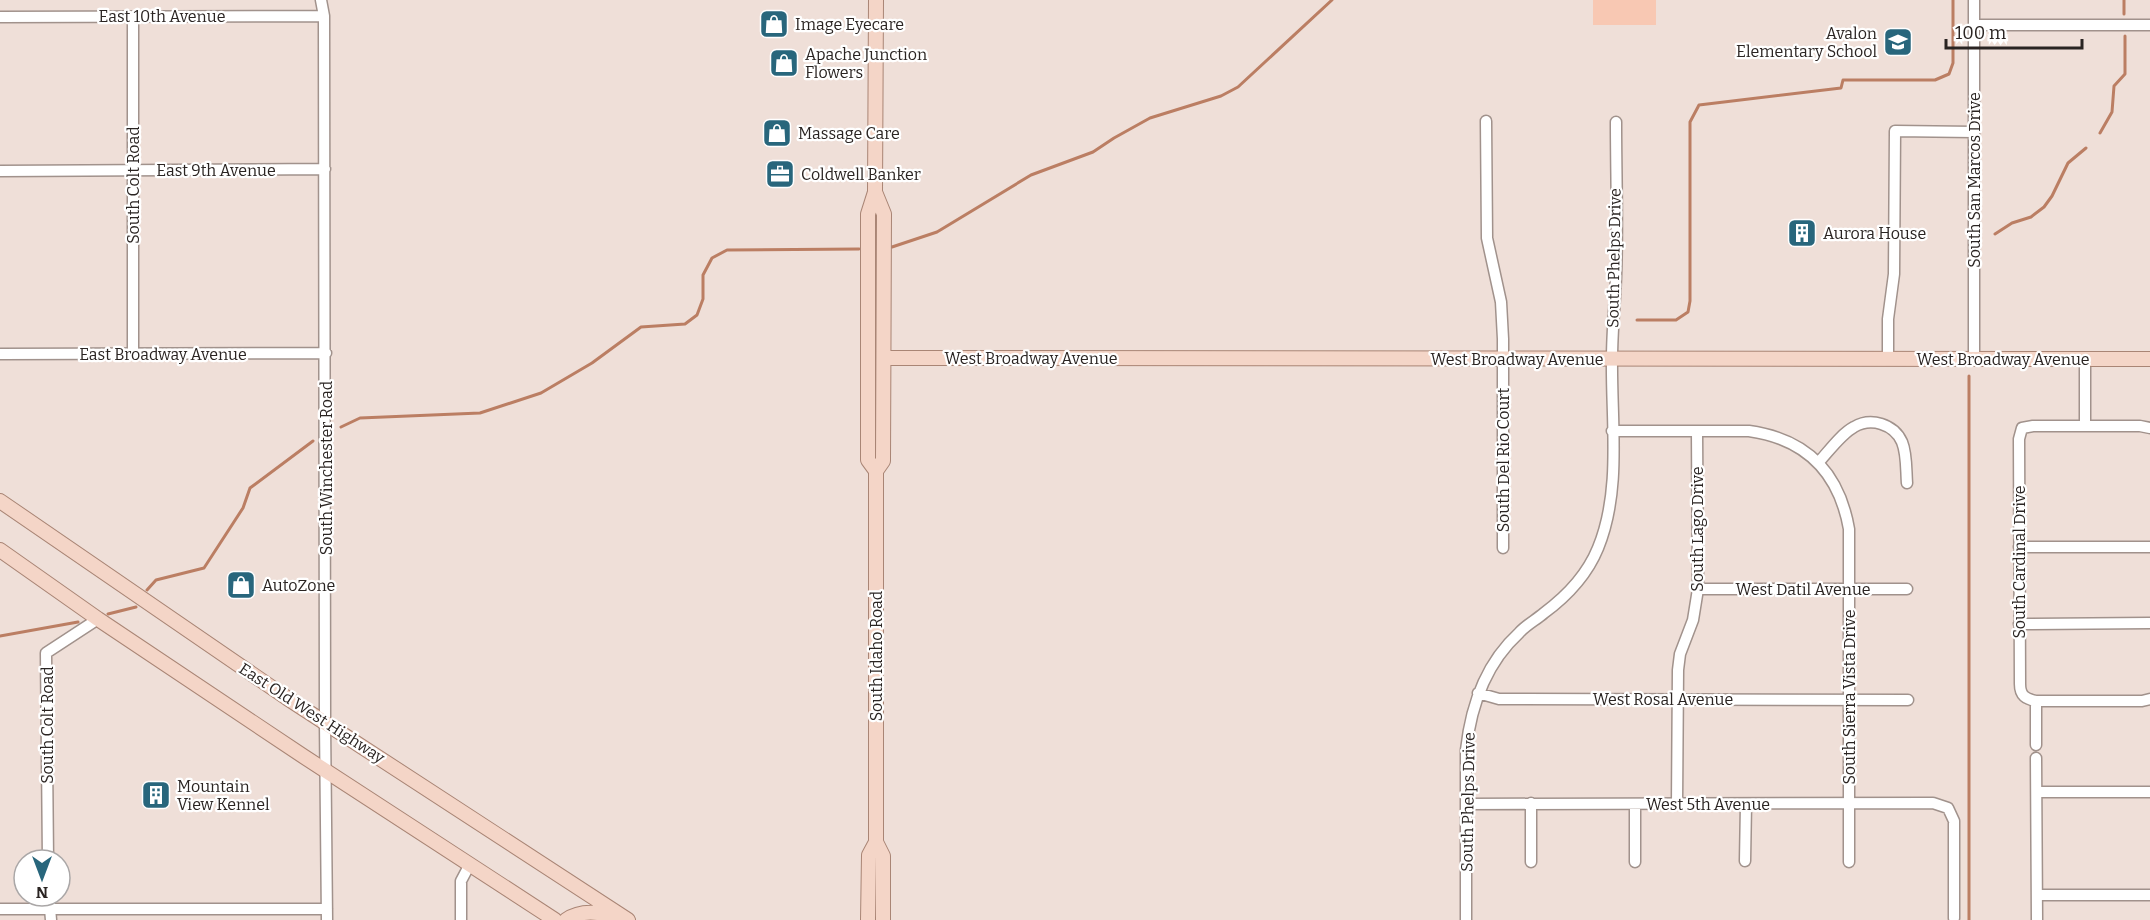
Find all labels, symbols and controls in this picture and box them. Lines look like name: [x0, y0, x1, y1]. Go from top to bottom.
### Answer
street label: East 10th Avenue: [99, 7, 225, 26]
shop icon: Image Eyecare: [758, 8, 790, 40]
scale bar: [1946, 12, 2082, 50]
place label: Image Eyecare: [795, 15, 904, 34]
text: 100 m: [1955, 22, 2006, 44]
place label: Avalon Elementary School: [1736, 24, 1877, 61]
school or university icon: Avalon Elementary School: [1882, 26, 1914, 58]
place label: Apache Junction Flowers: [805, 45, 927, 82]
shop icon: Apache Junction Flowers: [768, 47, 800, 79]
street label: South San Marcos Drive: [1965, 92, 1984, 268]
shop icon: Massage Care: [761, 117, 793, 149]
place label: Massage Care: [798, 124, 900, 143]
street label: South Colt Road: [124, 126, 143, 244]
office icon: Coldwell Banker: [764, 158, 796, 190]
street label: East 9th Avenue: [156, 161, 276, 180]
place label: Coldwell Banker: [801, 165, 921, 184]
street label: South Phelps Drive: [1603, 188, 1625, 328]
building icon: Aurora House: [1786, 217, 1818, 249]
place label: Aurora House: [1823, 224, 1926, 243]
street label: East Broadway Avenue: [79, 345, 247, 364]
street label: West Broadway Avenue: [944, 349, 1118, 368]
street label: West Broadway Avenue: [1430, 350, 1604, 369]
street label: West Broadway Avenue: [1916, 350, 2090, 369]
street label: South Winchester Road: [317, 380, 336, 555]
street label: South Del Rio Court: [1494, 388, 1513, 532]
street label: South Lago Drive: [1688, 466, 1707, 592]
street label: South Cardinal Drive: [2010, 485, 2029, 639]
shop icon: AutoZone: [225, 569, 257, 601]
place label: AutoZone: [262, 576, 335, 595]
street label: West Datil Avenue: [1735, 580, 1871, 599]
street label: South Idaho Road: [867, 590, 886, 721]
street label: South Sierra Vista Drive: [1840, 609, 1859, 785]
street label: East Old West Highway: [236, 659, 389, 767]
street label: South Colt Road: [38, 666, 57, 784]
street label: West Rosal Avenue: [1593, 690, 1733, 709]
street label: South Phelps Drive: [1457, 732, 1479, 872]
place label: Mountain View Kennel: [177, 777, 270, 814]
building icon: Mountain View Kennel: [140, 779, 172, 811]
street label: West 5th Avenue: [1646, 795, 1770, 814]
north arrow: [12, 848, 72, 908]
text: N: [36, 883, 48, 902]

